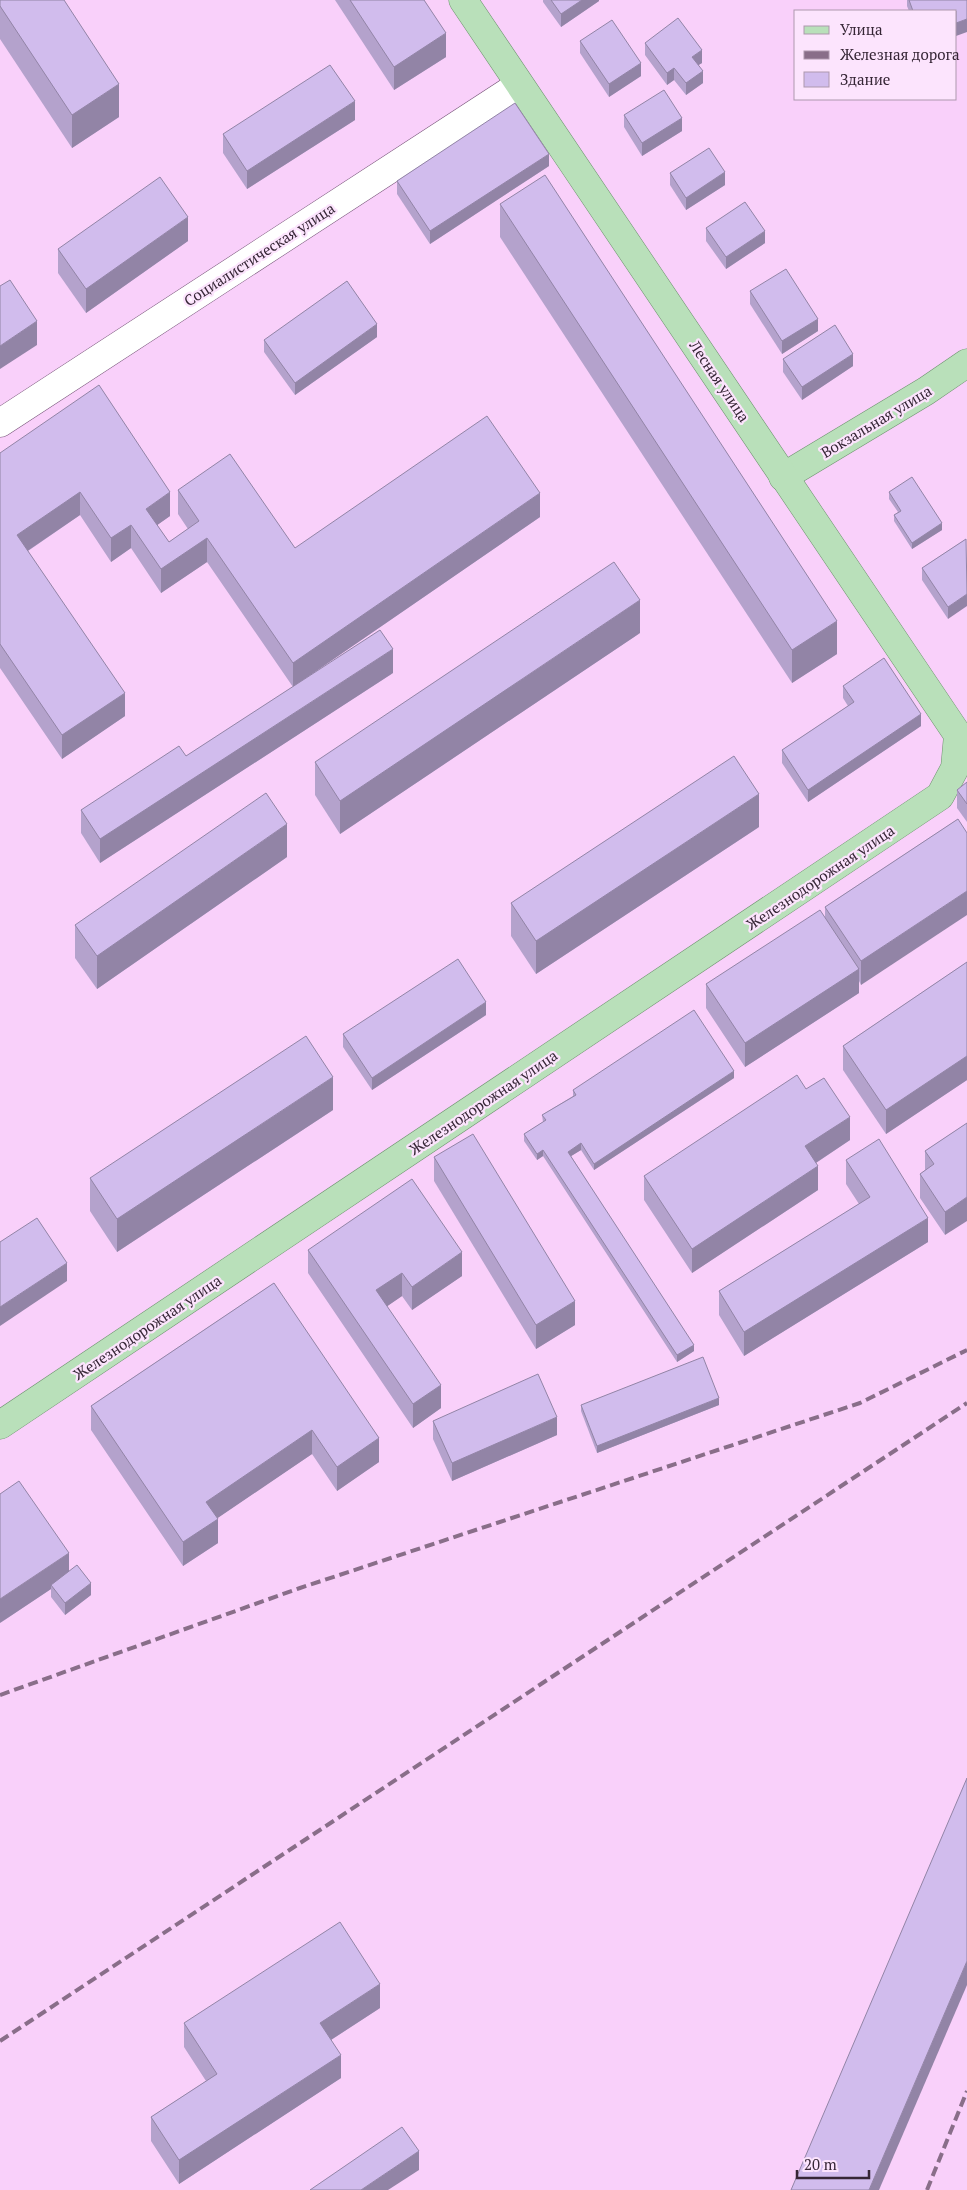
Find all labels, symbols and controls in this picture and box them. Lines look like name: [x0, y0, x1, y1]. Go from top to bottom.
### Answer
legend: [794, 10, 957, 100]
text: Улица: [840, 19, 883, 39]
text: Железная дорога: [840, 44, 960, 64]
text: Здание: [840, 69, 890, 89]
street label: Социалистическая улица: [180, 198, 339, 310]
street label: Лесная улица: [685, 336, 755, 426]
street label: Вокзальная улица: [817, 380, 935, 462]
street label: Железнодорожная улица: [742, 820, 898, 934]
street label: Железнодорожная улица: [405, 1045, 561, 1159]
street label: Железнодорожная улица: [69, 1270, 225, 1384]
scale bar: [797, 2148, 870, 2180]
text: 20 m: [804, 2154, 837, 2174]

